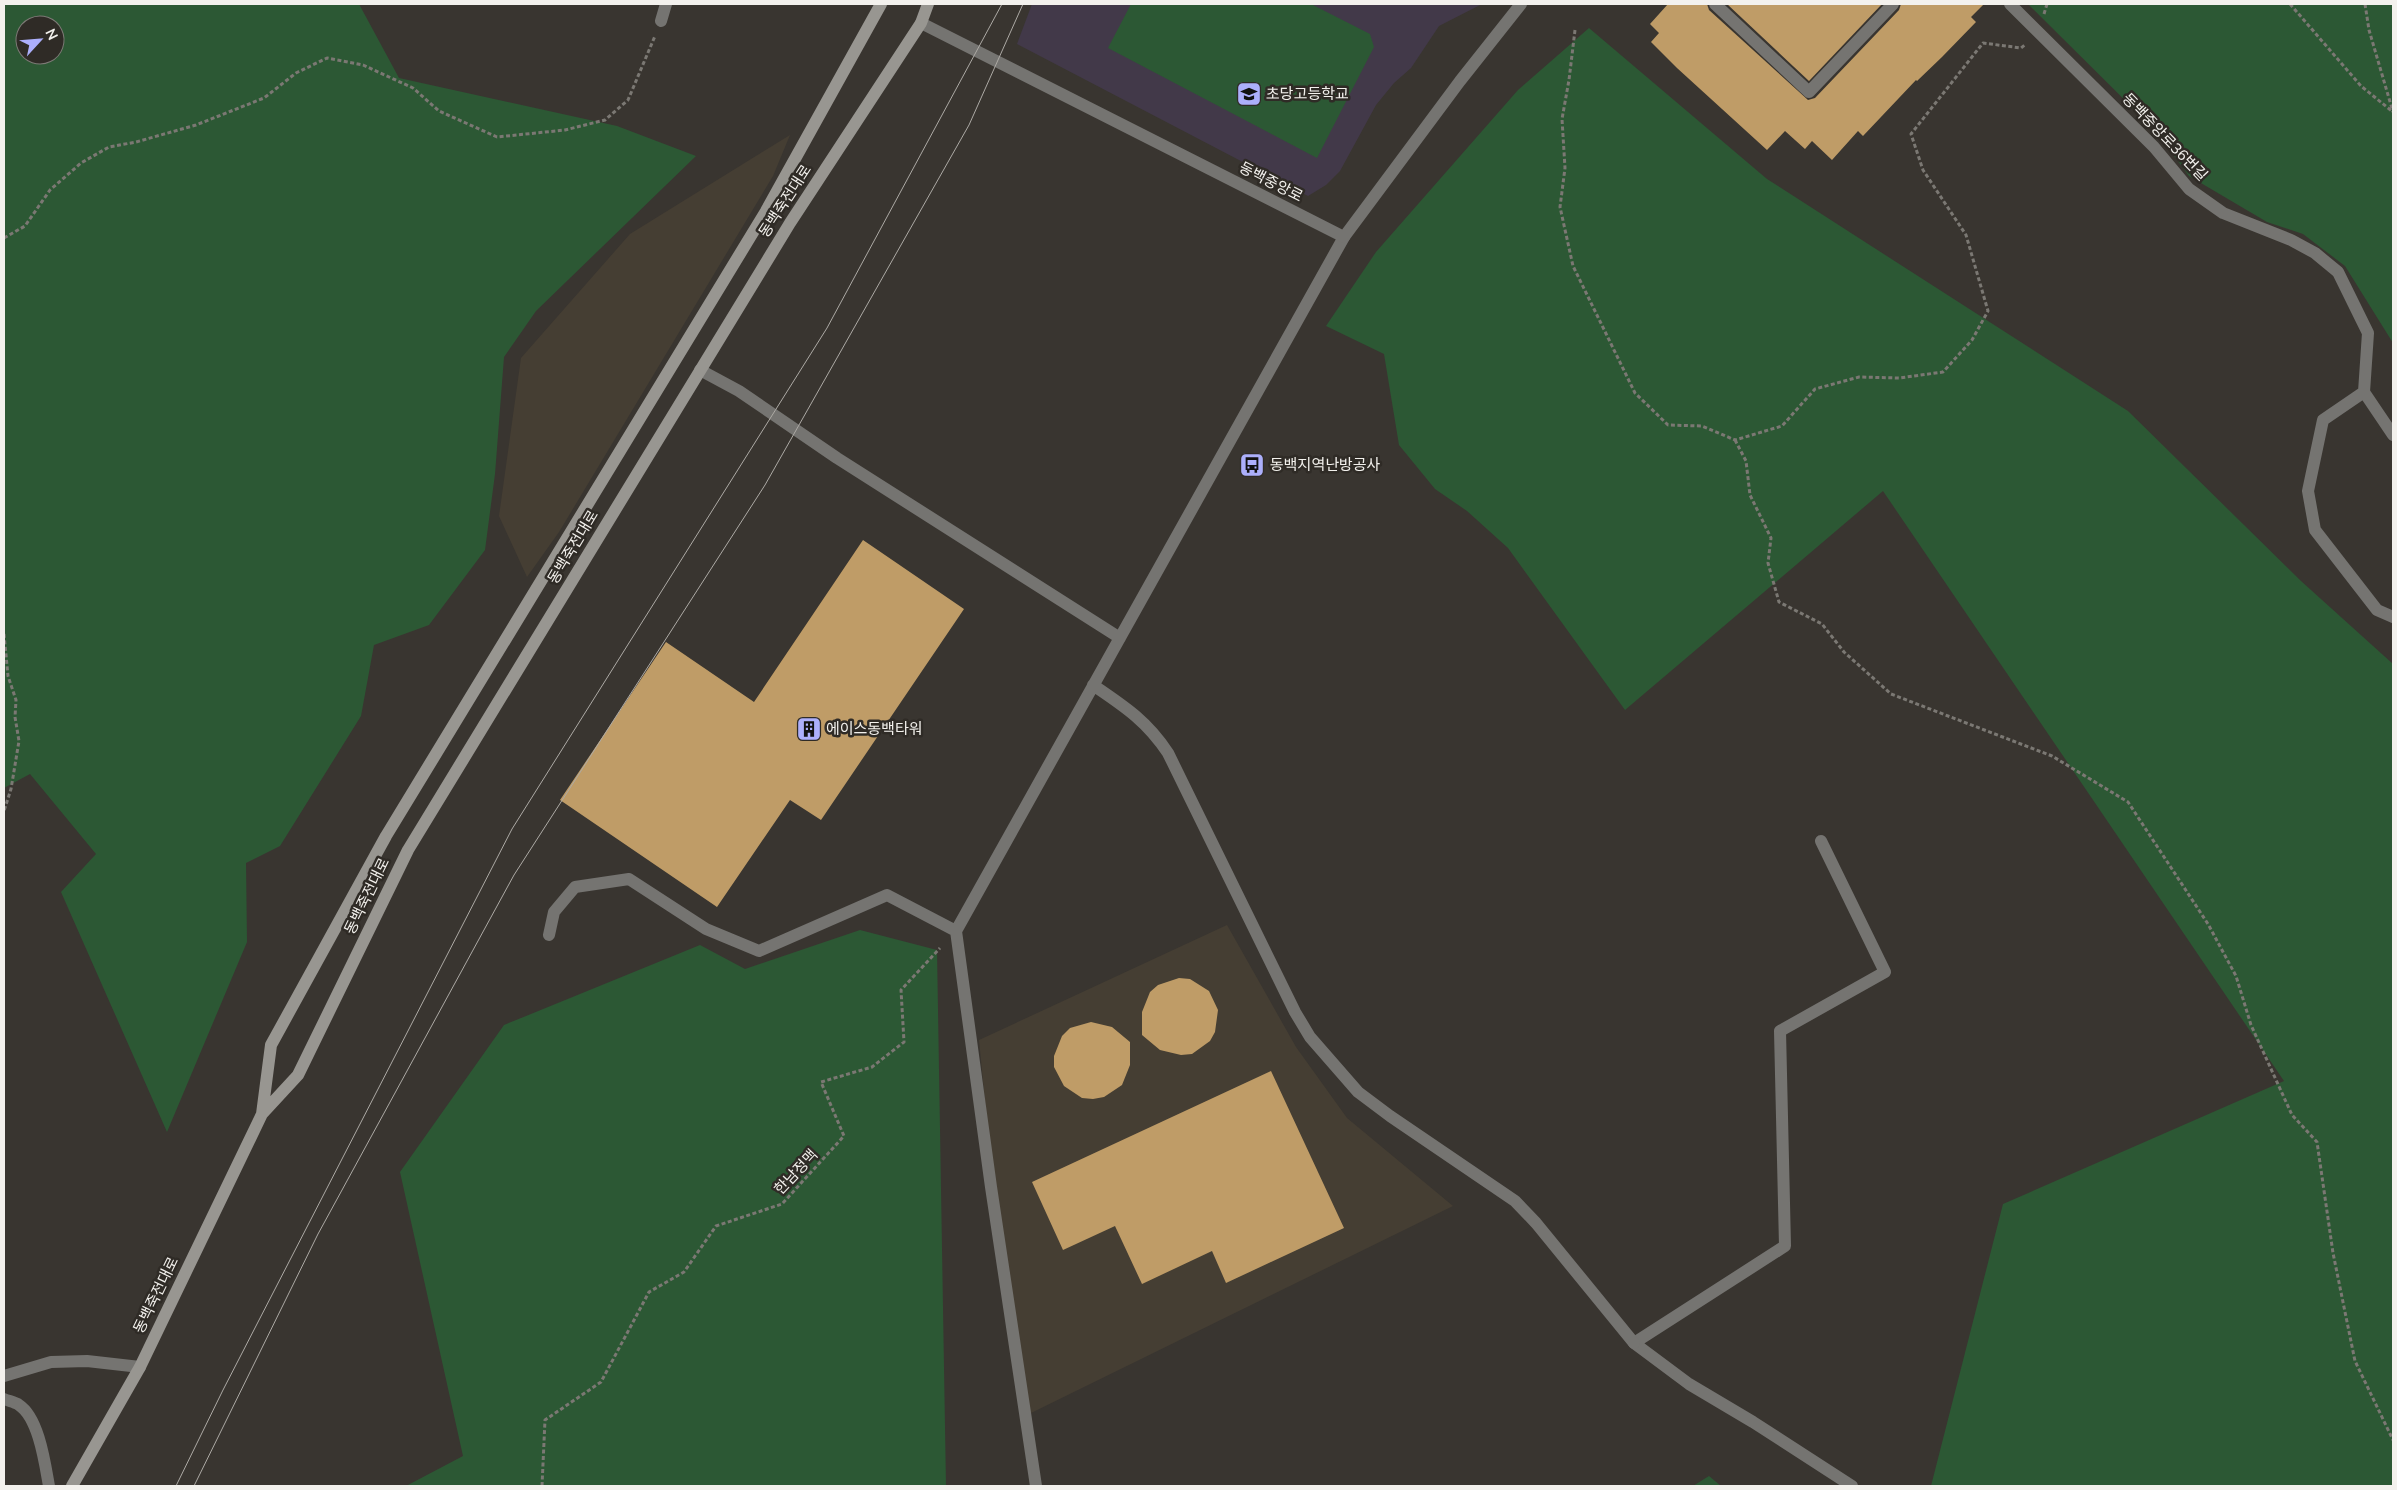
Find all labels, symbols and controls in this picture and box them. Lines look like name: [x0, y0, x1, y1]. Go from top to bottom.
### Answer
north arrow: [15, 15, 65, 65]
text: N: [40, 26, 62, 43]
school or university icon: 초당고등학교: [1236, 81, 1262, 107]
place label: 초당고등학교: [1266, 84, 1349, 104]
street label: 동백중앙로36번길: [2118, 89, 2212, 185]
street label: 동백중앙로: [1236, 157, 1306, 207]
street label: 동백죽전대로: [754, 161, 816, 241]
bus stop icon: 동백지역난방공사: [1239, 452, 1265, 478]
place label: 동백지역난방공사: [1270, 455, 1381, 475]
street label: 동백죽전대로: [543, 506, 603, 588]
building icon: 에이스동백타워: [796, 716, 822, 742]
place label: 에이스동백타워: [826, 719, 923, 739]
street label: 동백죽전대로: [340, 854, 394, 938]
street label: 한남정맥: [770, 1145, 822, 1199]
street label: 동백죽전대로: [129, 1253, 183, 1337]

